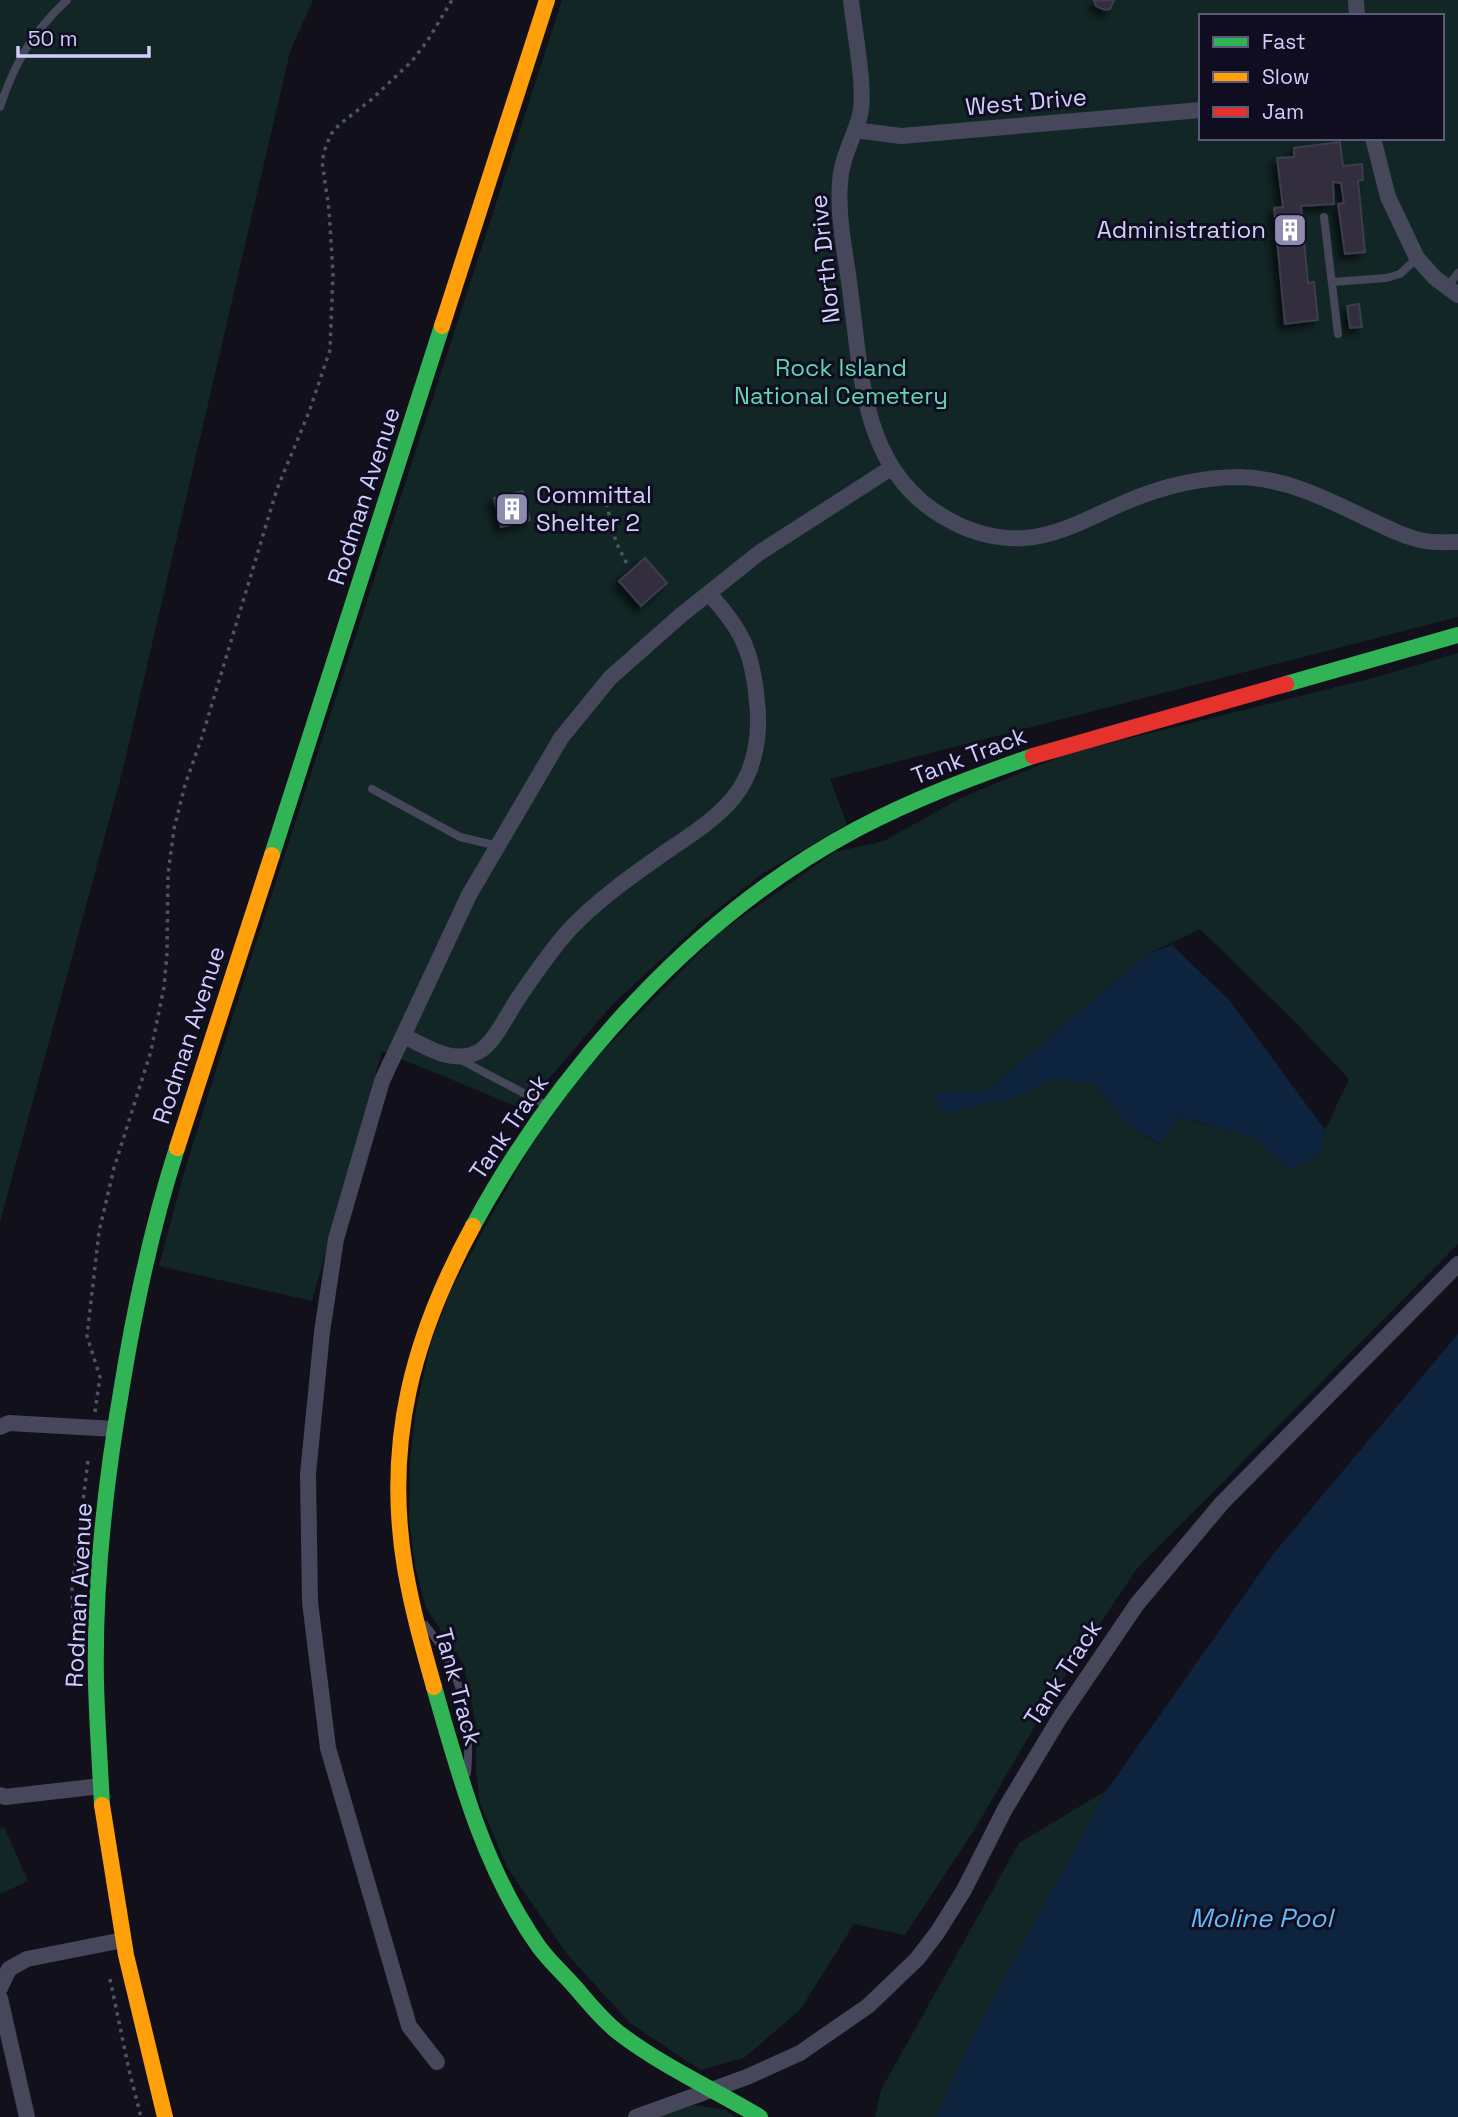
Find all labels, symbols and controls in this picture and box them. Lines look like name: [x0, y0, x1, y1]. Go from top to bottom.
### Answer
scale bar: [18, 14, 149, 58]
legend: [1199, 14, 1444, 140]
text: 50 m: [28, 25, 78, 52]
text: Fast: [1262, 28, 1306, 55]
text: Slow: [1262, 63, 1310, 90]
street label: West Drive: [964, 81, 1088, 122]
text: Jam: [1262, 98, 1304, 125]
street label: North Drive: [802, 193, 847, 325]
building icon: Administration: [1271, 211, 1309, 249]
place label: Administration: [1097, 214, 1266, 245]
park label: Rock Island National Cemetery: [734, 352, 948, 411]
street label: Rodman Avenue: [320, 403, 407, 589]
place label: Committal Shelter 2: [536, 479, 652, 538]
building icon: Committal Shelter 2: [493, 490, 531, 528]
street label: Tank Track: [907, 719, 1031, 792]
street label: Rodman Avenue: [145, 942, 232, 1128]
street label: Tank Track: [462, 1068, 555, 1185]
street label: Rodman Avenue: [58, 1502, 99, 1688]
street label: Tank Track: [1017, 1614, 1108, 1732]
street label: Tank Track: [428, 1625, 489, 1749]
water label: Moline Pool: [1189, 1901, 1335, 1935]

